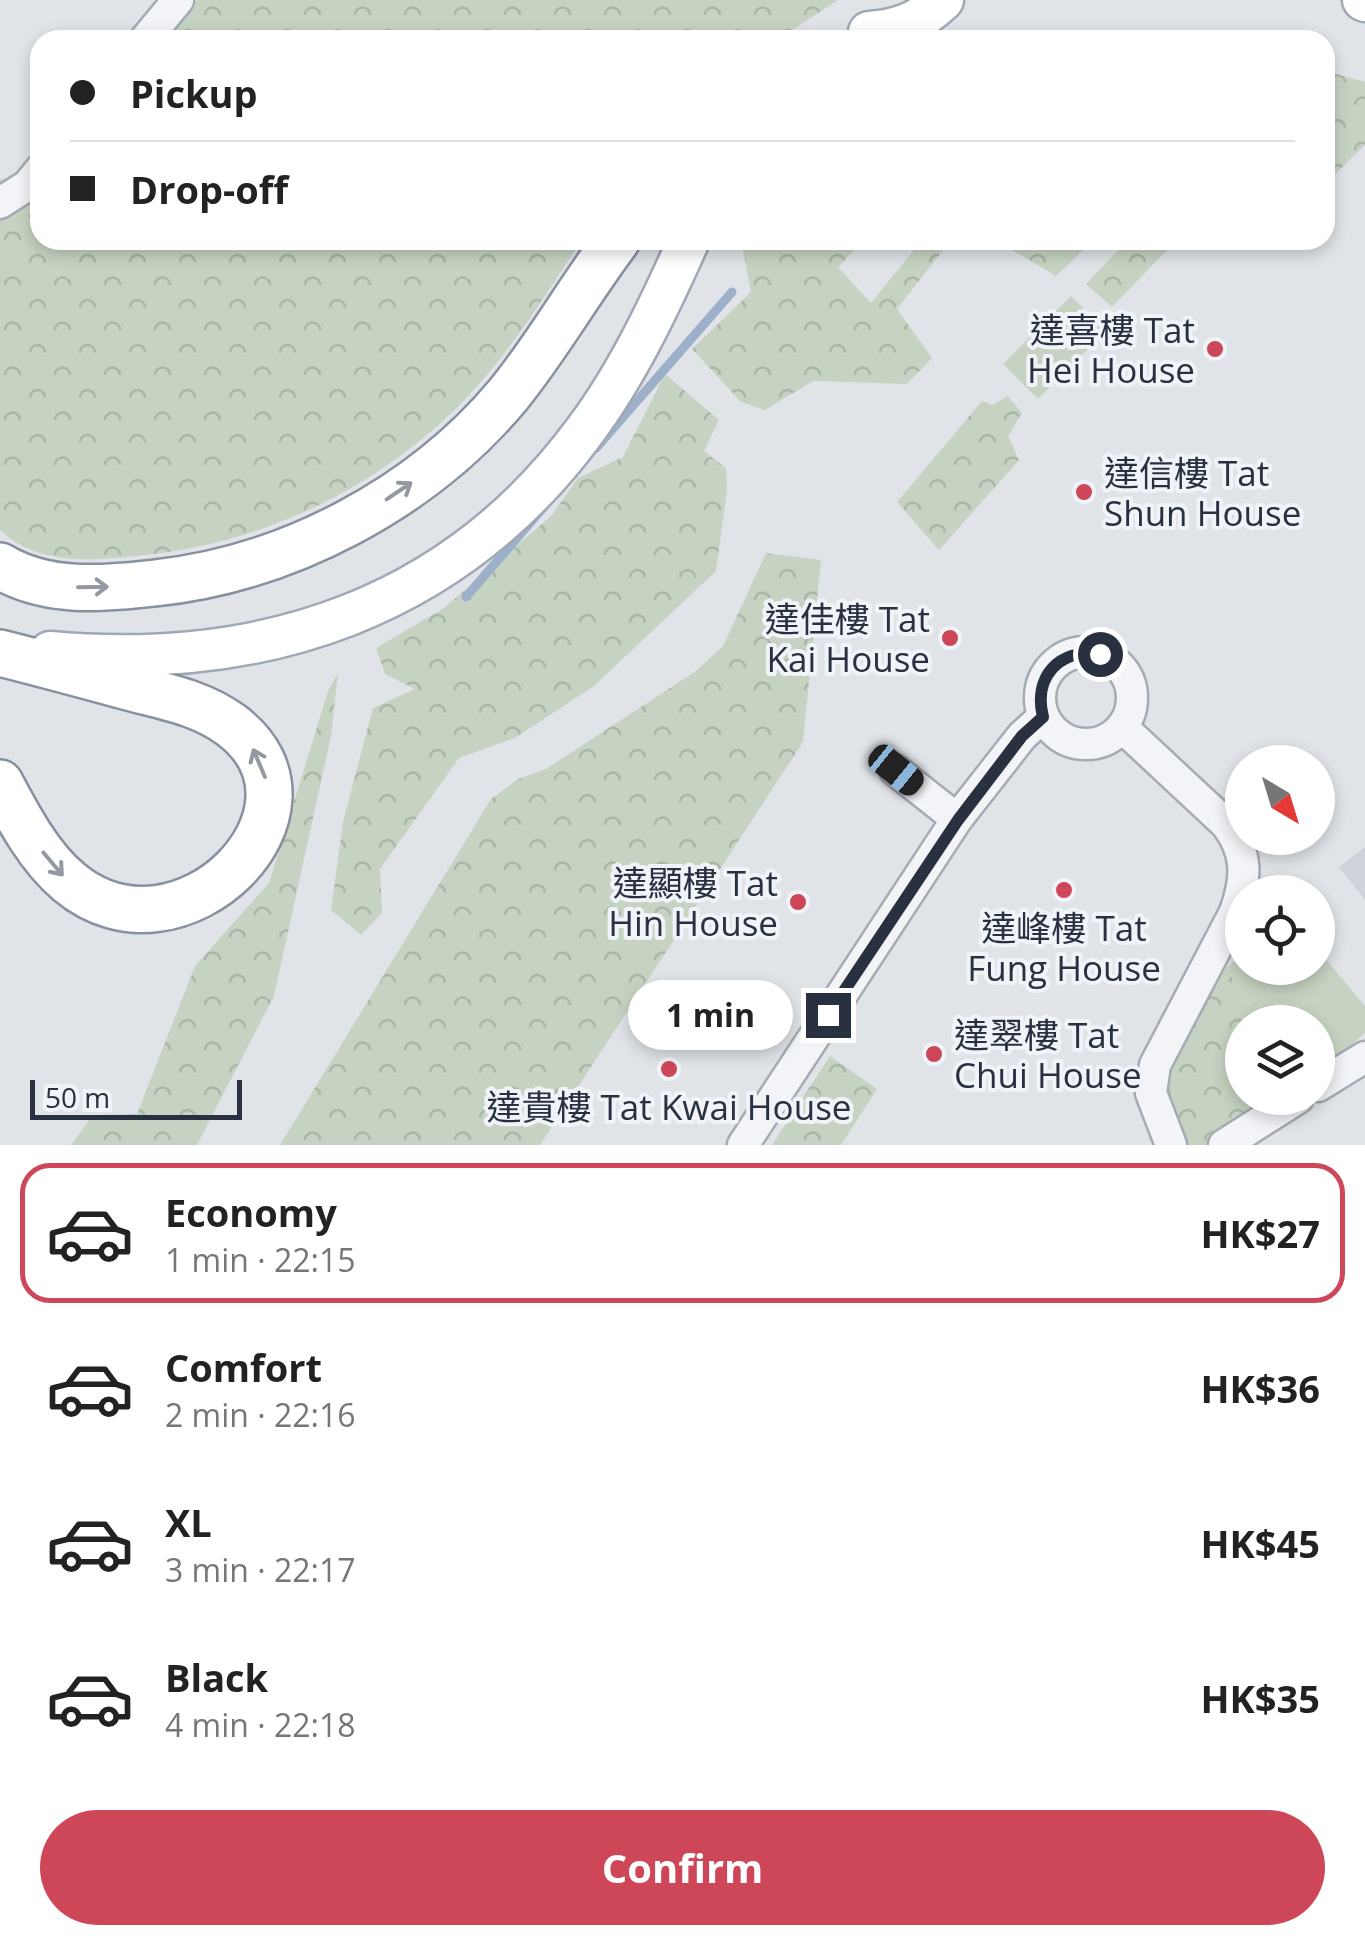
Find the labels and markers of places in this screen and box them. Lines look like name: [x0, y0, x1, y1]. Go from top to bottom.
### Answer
place label: 達喜樓 Tat Hei House: [1027, 306, 1195, 393]
marker: 達喜樓 Tat Hei House: [1204, 338, 1226, 360]
place label: 達信樓 Tat Shun House: [1104, 449, 1301, 536]
marker: 達信樓 Tat Shun House: [1073, 481, 1095, 503]
place label: 達佳樓 Tat Kai House: [765, 595, 930, 682]
marker: 達佳樓 Tat Kai House: [939, 627, 961, 649]
place label: 達顯樓 Tat Hin House: [608, 859, 778, 946]
marker: 達峰樓 Tat Fung House: [1053, 879, 1075, 901]
marker: 達顯樓 Tat Hin House: [787, 891, 809, 913]
place label: 達峰樓 Tat Fung House: [967, 904, 1161, 991]
place label: 達翠樓 Tat Chui House: [954, 1011, 1142, 1098]
marker: 達翠樓 Tat Chui House: [923, 1043, 945, 1065]
marker: 達貴樓 Tat Kwai House: [658, 1058, 680, 1080]
place label: 達貴樓 Tat Kwai House: [487, 1083, 851, 1130]

